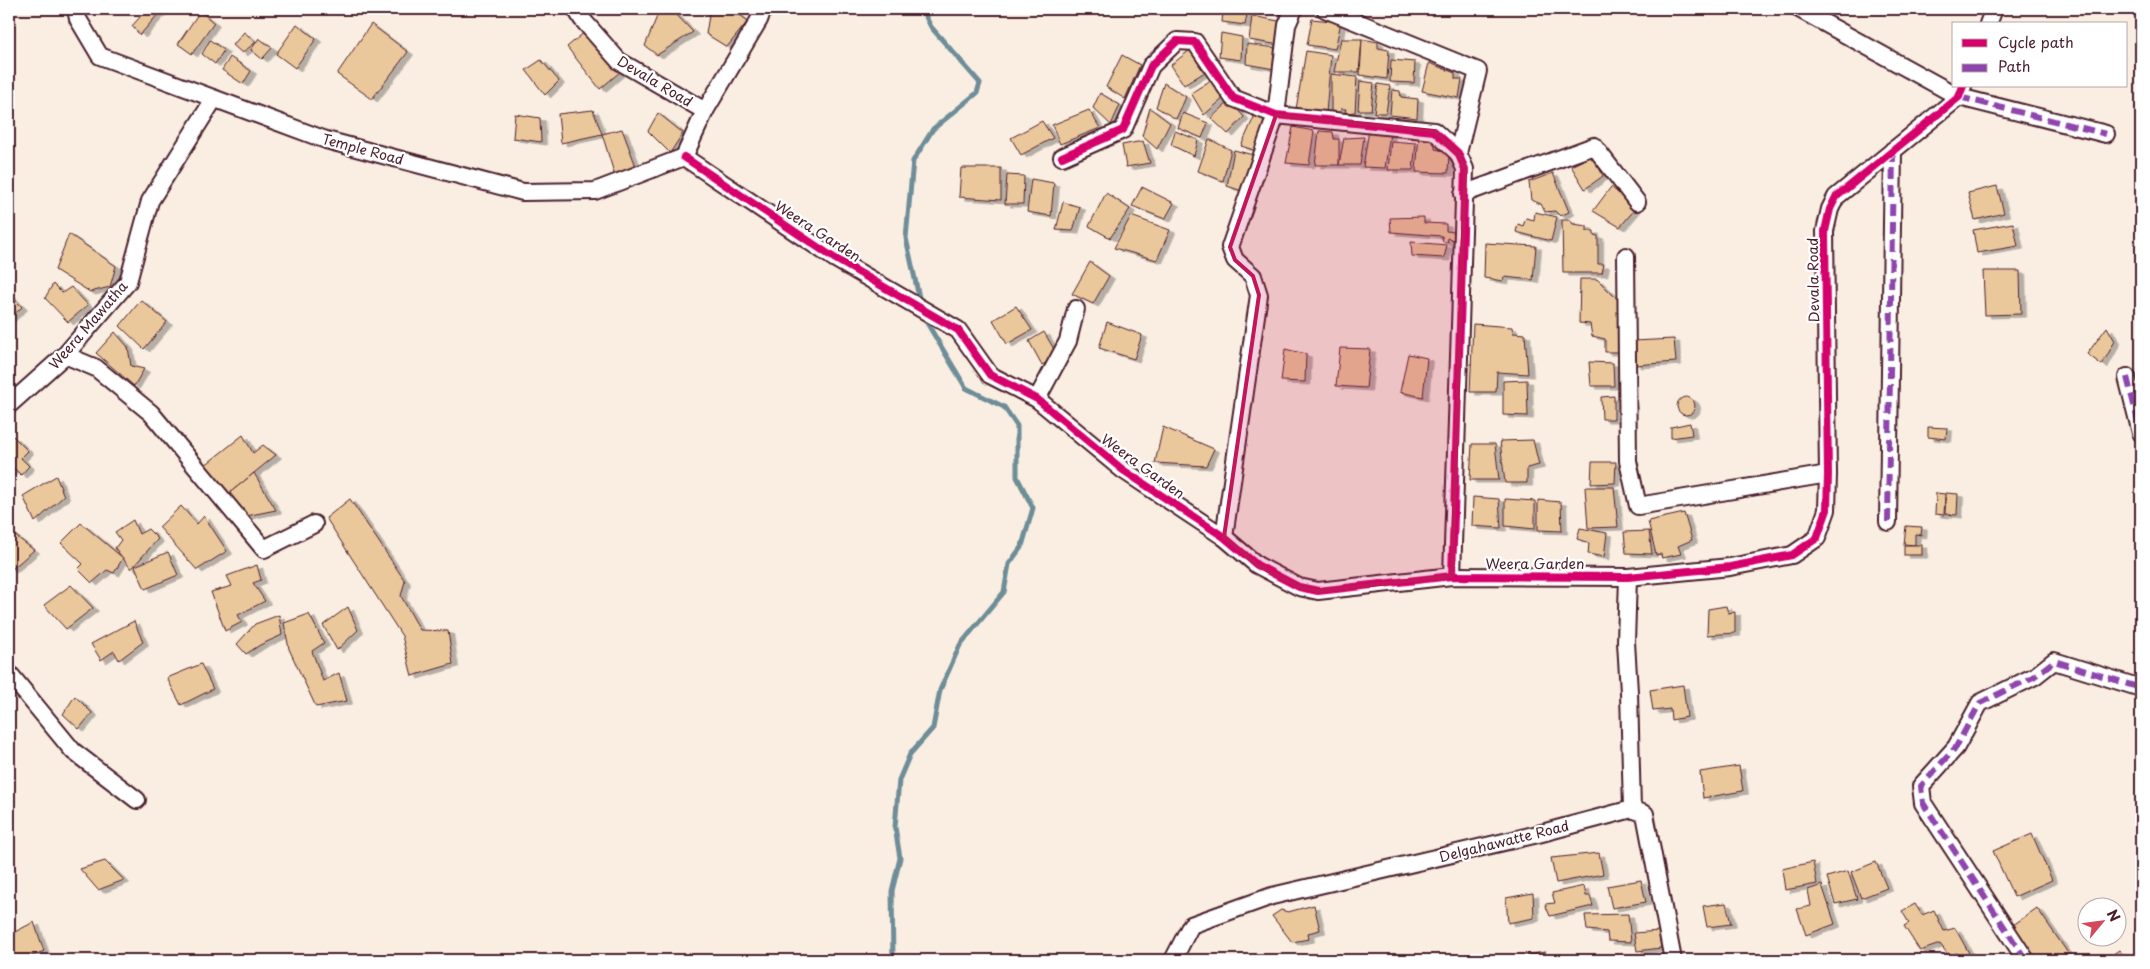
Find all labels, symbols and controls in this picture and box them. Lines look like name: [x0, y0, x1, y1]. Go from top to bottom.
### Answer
legend: [1952, 22, 2128, 88]
text: Cycle path: [1998, 30, 2074, 53]
street label: Devala Road: [613, 50, 697, 112]
text: Path: [1998, 54, 2030, 77]
street label: Temple Road: [320, 128, 406, 170]
street label: Weera Garden: [771, 195, 865, 267]
street label: Devala Road: [1802, 237, 1824, 323]
street label: Weera Mawatha: [44, 276, 132, 374]
street label: Weera Garden: [1097, 428, 1189, 504]
street label: Weera Garden: [1486, 553, 1584, 574]
street label: Delgahawatte Road: [1437, 815, 1571, 867]
north arrow: [2078, 896, 2128, 946]
text: N: [2102, 906, 2126, 925]

